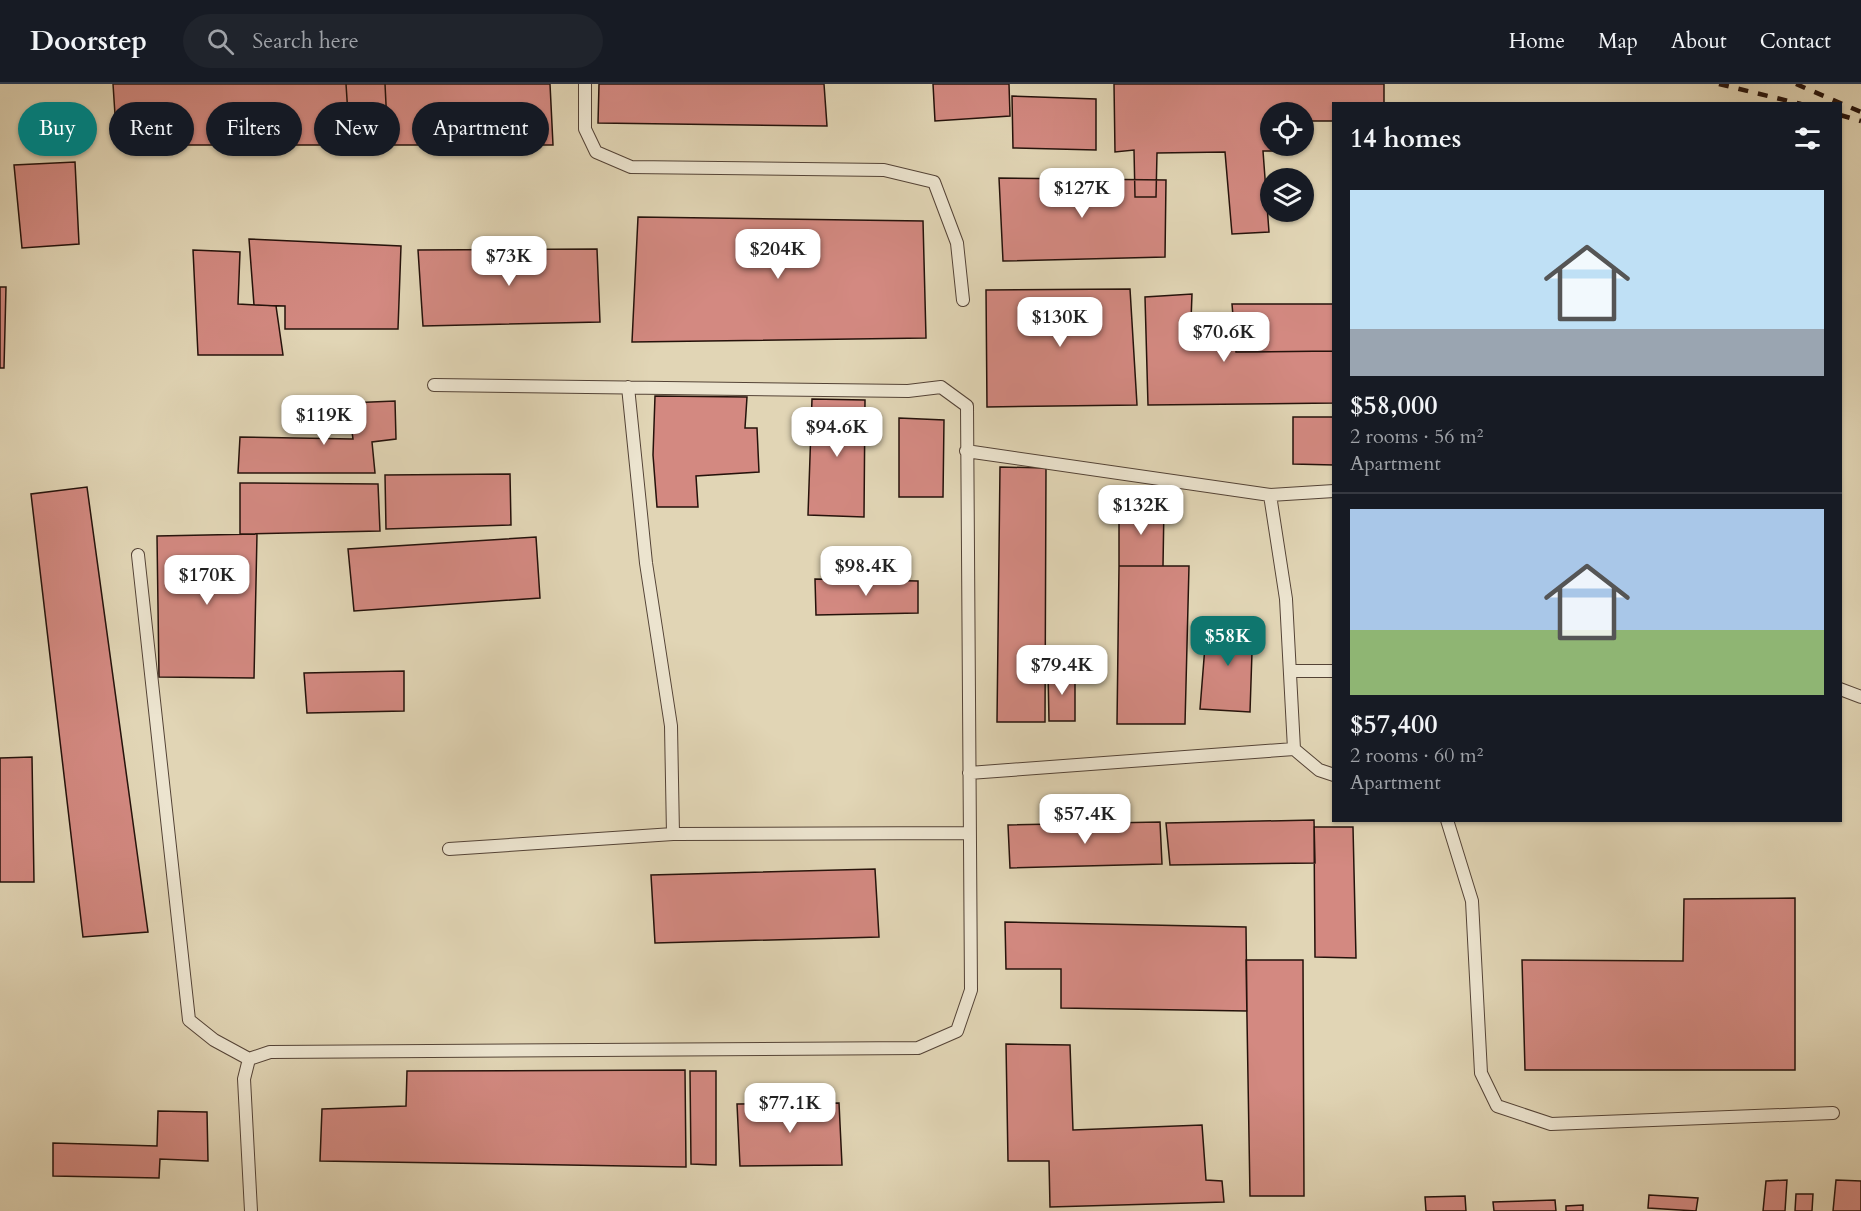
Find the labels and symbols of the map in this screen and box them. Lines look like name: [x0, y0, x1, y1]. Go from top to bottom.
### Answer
pin: $127K: [1040, 168, 1124, 219]
pin: $204K: [736, 229, 820, 280]
pin: $73K: [473, 236, 545, 287]
pin: $130K: [1018, 297, 1102, 348]
pin: $70.6K: [1175, 312, 1273, 363]
pin: $119K: [282, 395, 366, 446]
pin: $94.6K: [788, 407, 886, 458]
pin: $132K: [1099, 485, 1183, 536]
pin: $98.4K: [817, 546, 915, 597]
pin: $170K: [165, 555, 249, 606]
pin: $58K: [1192, 616, 1264, 667]
pin: $79.4K: [1013, 645, 1111, 696]
pin: $57.4K: [1036, 794, 1134, 845]
pin: $77.1K: [741, 1083, 839, 1134]

